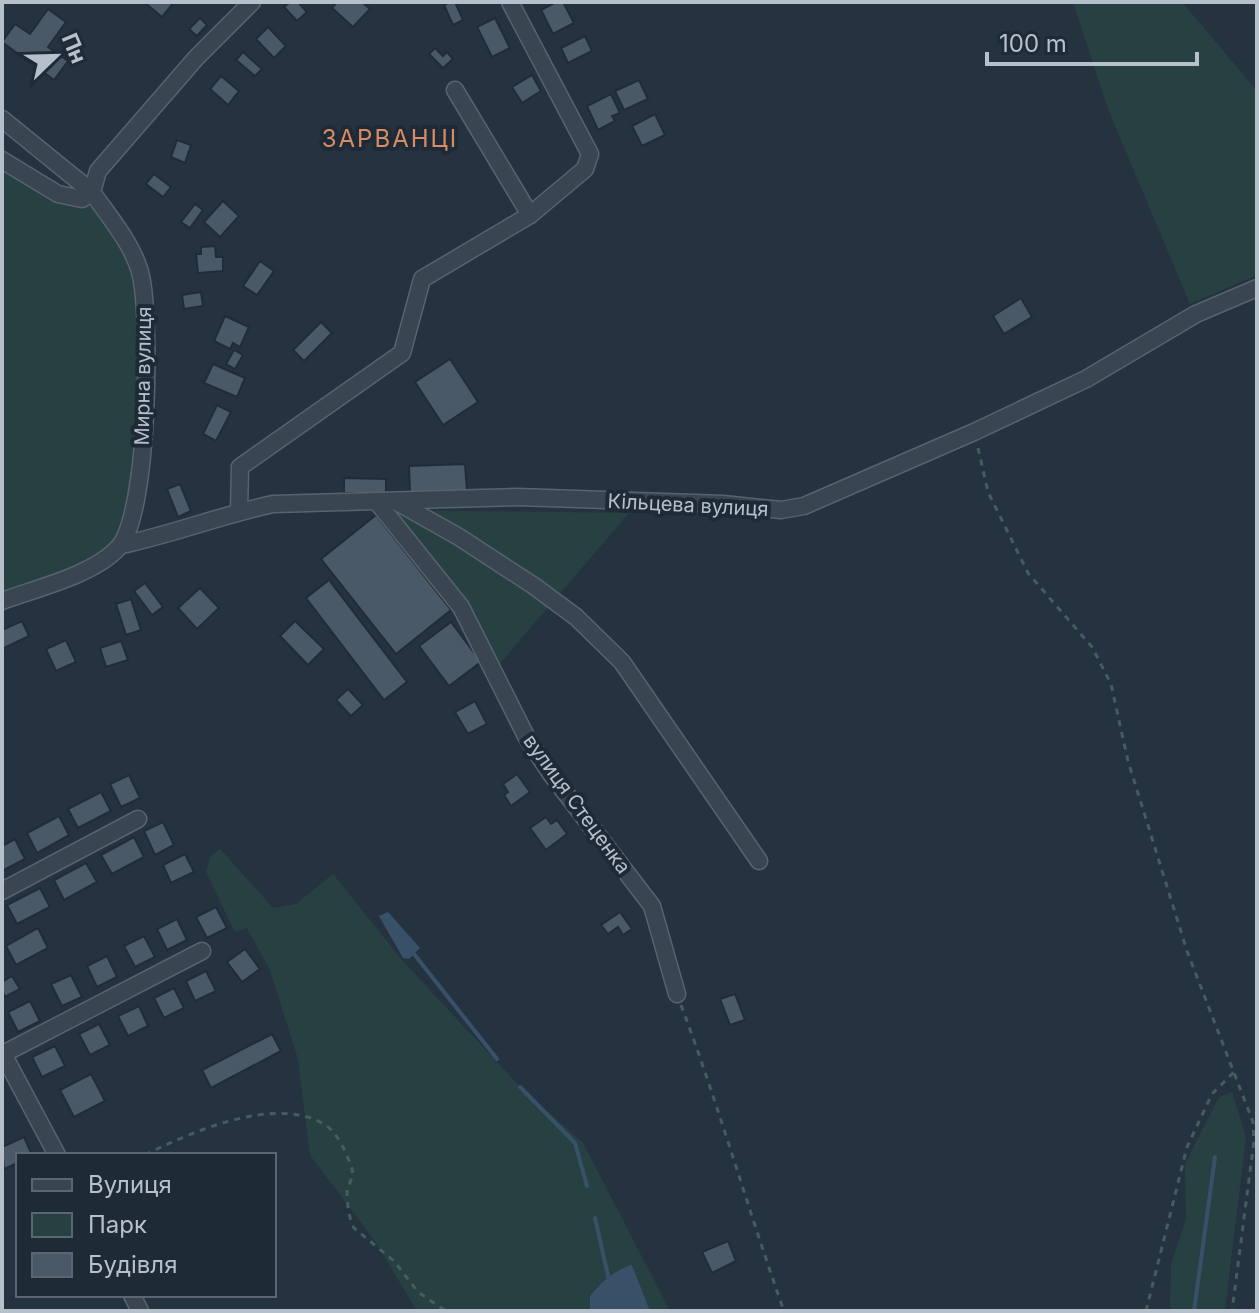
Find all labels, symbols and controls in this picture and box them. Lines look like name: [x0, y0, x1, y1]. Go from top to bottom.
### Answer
north arrow: [16, 16, 96, 96]
scale bar: [987, 16, 1197, 66]
text: Пн: [57, 29, 92, 67]
text: 100 m: [999, 29, 1067, 58]
district label: ЗАРВАНЦІ: [322, 124, 458, 153]
street label: Мирна вулиця: [130, 306, 156, 446]
street label: Кільцева вулиця: [607, 489, 769, 521]
street label: вулиця Стеценка: [518, 730, 636, 878]
legend: [16, 1153, 276, 1297]
text: Вулиця: [88, 1170, 172, 1199]
text: Парк: [88, 1210, 147, 1239]
text: Будівля: [88, 1250, 177, 1279]

